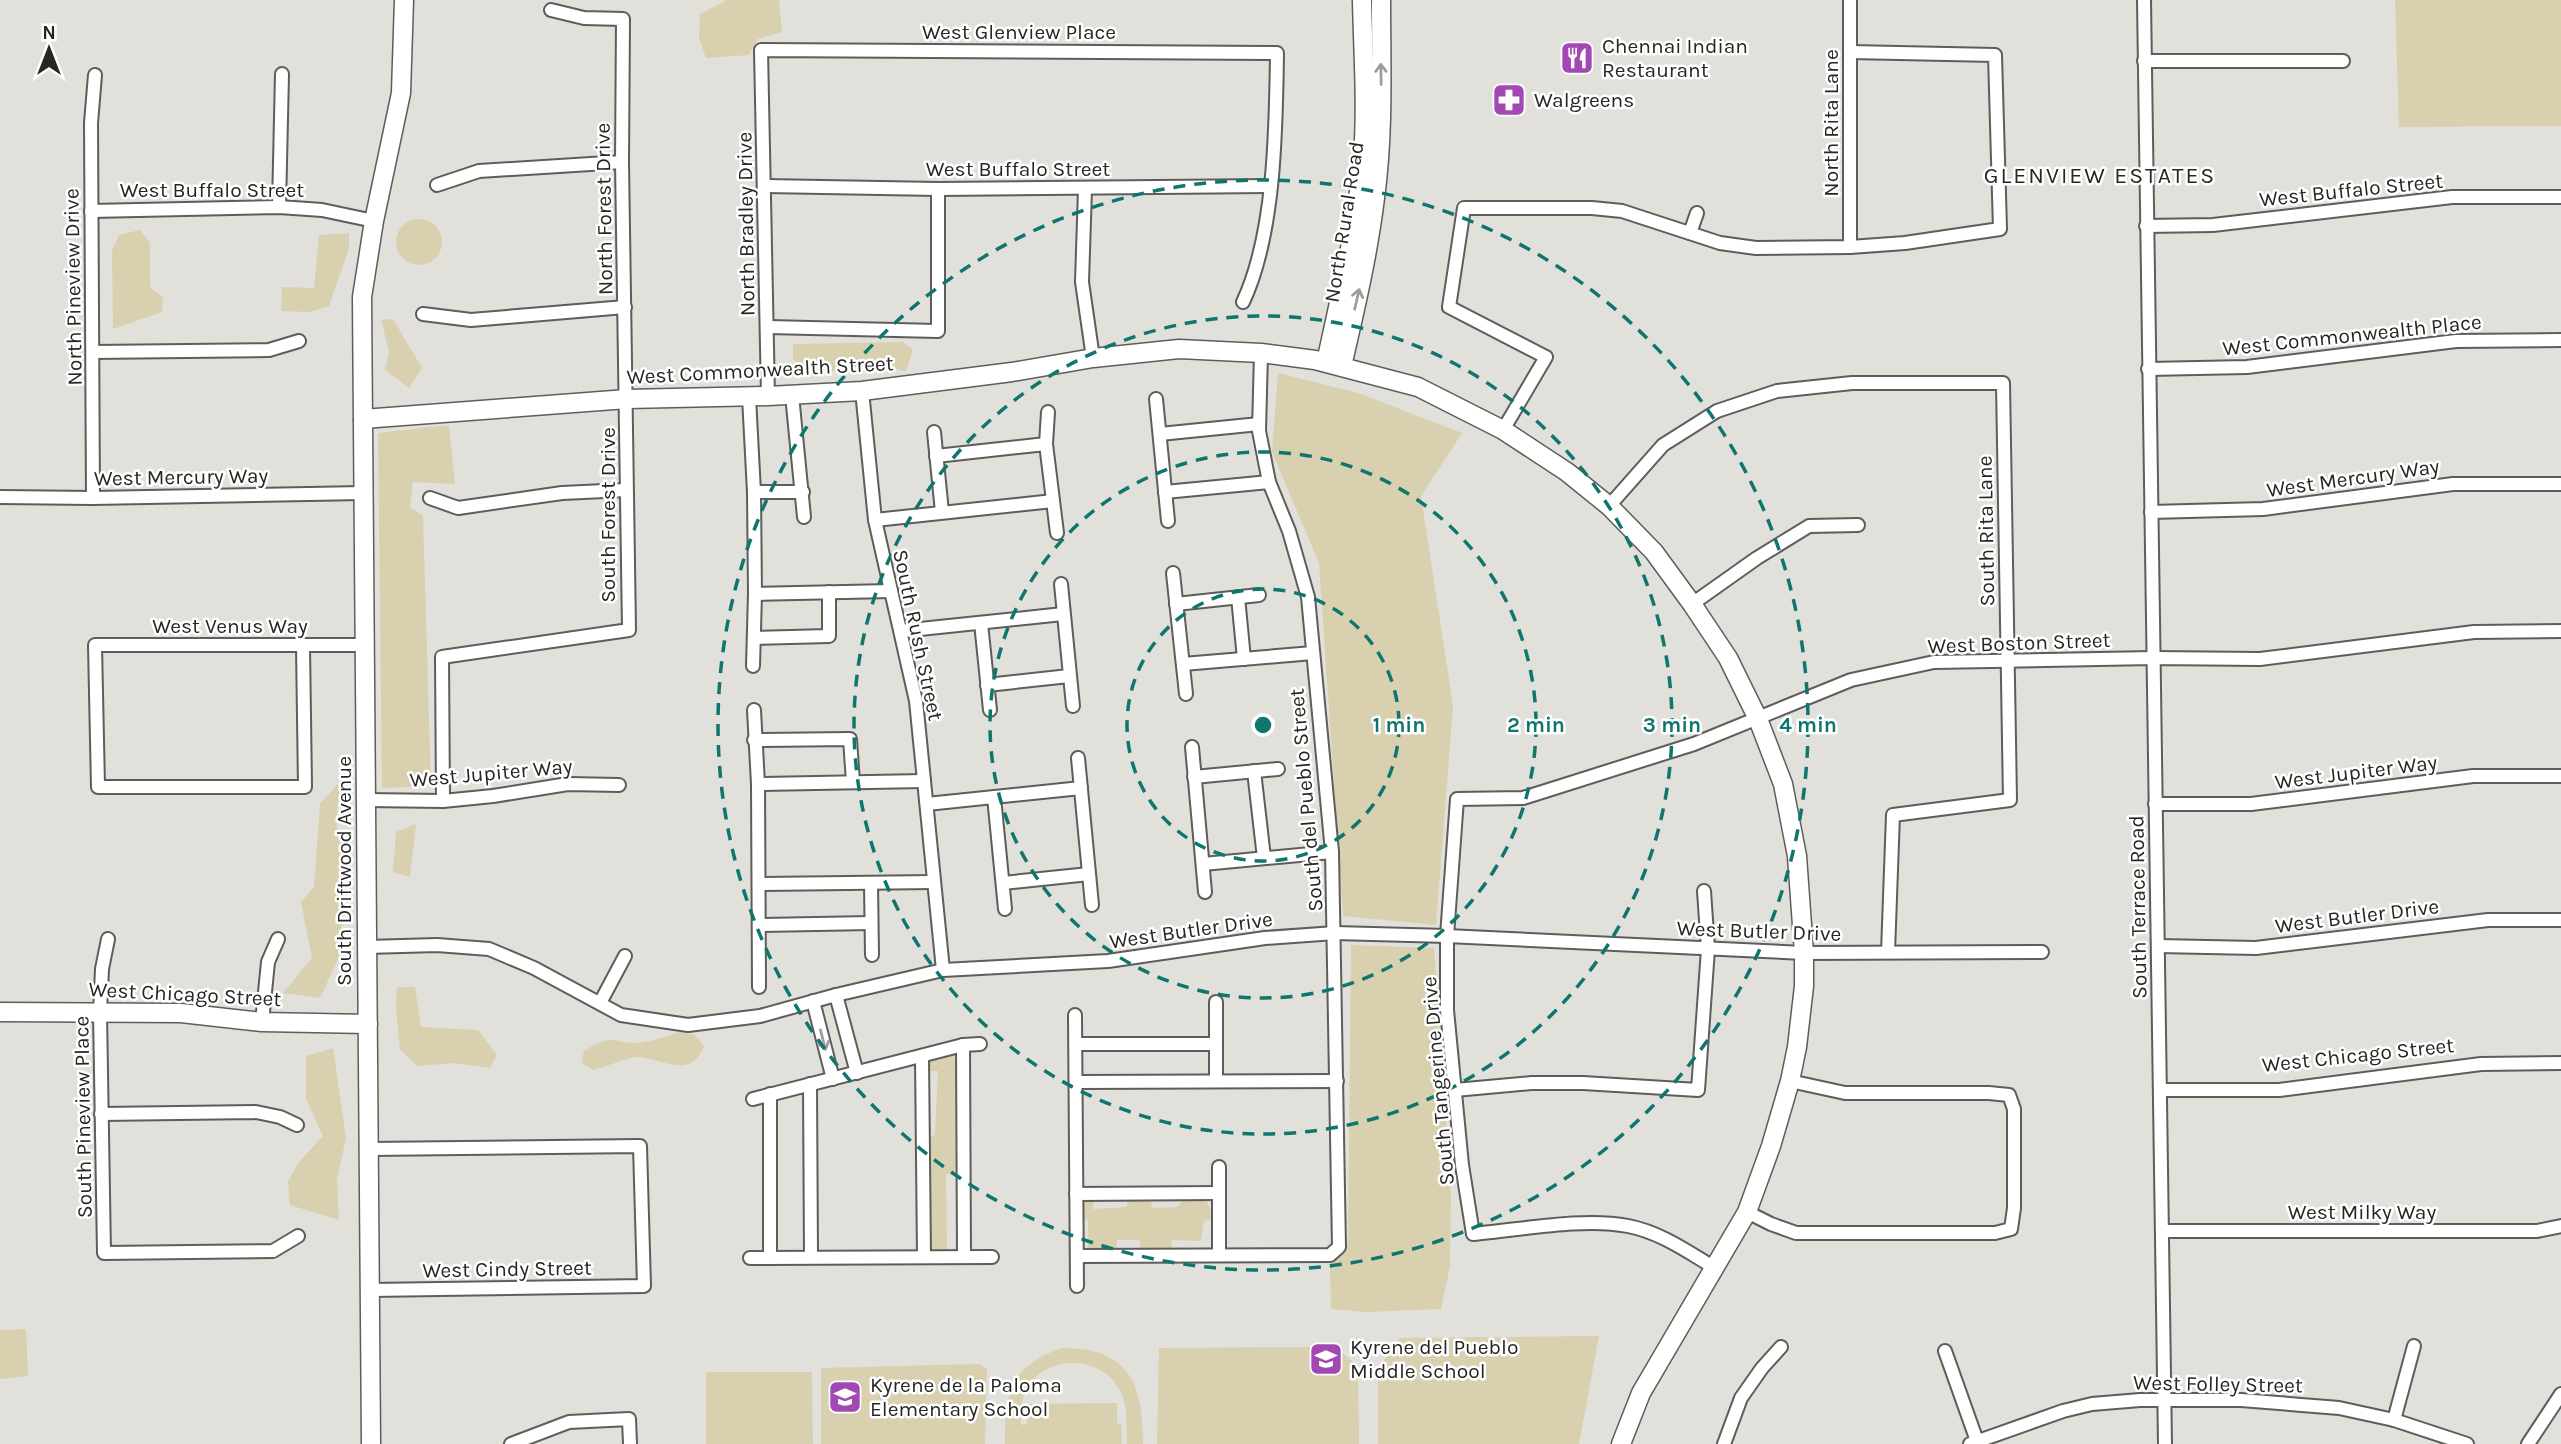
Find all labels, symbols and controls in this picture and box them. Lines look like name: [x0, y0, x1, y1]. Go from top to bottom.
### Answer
north arrow: [14, 14, 84, 84]
street label: West Glenview Place: [922, 20, 1116, 44]
text: N: [42, 22, 56, 44]
place label: Chennai Indian Restaurant: [1602, 34, 1748, 82]
restaurant icon: Chennai Indian Restaurant: [1558, 39, 1596, 77]
street label: North Rita Lane: [1819, 49, 1843, 197]
one-way arrow: [1375, 62, 1388, 85]
pharmacy icon: Walgreens: [1490, 81, 1528, 119]
place label: Walgreens: [1534, 88, 1634, 112]
street label: North Forest Drive: [590, 123, 618, 295]
street label: North Bradley Drive: [732, 132, 760, 316]
street label: North Rural Road: [1319, 140, 1369, 304]
street label: West Buffalo Street: [926, 157, 1110, 181]
district label: GLENVIEW ESTATES: [1984, 162, 2216, 189]
street label: West Buffalo Street: [2258, 168, 2444, 212]
street label: West Buffalo Street: [120, 178, 304, 202]
street label: North Pineview Drive: [59, 188, 87, 386]
one-way arrow: [1351, 288, 1364, 311]
street label: West Commonwealth Place: [2221, 309, 2483, 361]
street label: West Commonwealth Street: [626, 351, 894, 389]
street label: South Forest Drive: [596, 427, 620, 603]
street label: West Mercury Way: [2265, 454, 2441, 502]
street label: South Rita Lane: [1973, 455, 1999, 607]
street label: West Mercury Way: [94, 463, 269, 491]
street label: South Rush Street: [888, 547, 948, 723]
street label: West Venus Way: [152, 614, 308, 638]
street label: West Boston Street: [1927, 628, 2111, 658]
street label: South del Pueblo Street: [1284, 687, 1328, 913]
centre of rings: [1251, 713, 1275, 737]
text: 1 min: [1373, 713, 1425, 737]
text: 2 min: [1507, 713, 1565, 737]
text: 3 min: [1643, 713, 1701, 737]
text: 4 min: [1779, 713, 1837, 737]
street label: West Jupiter Way: [2274, 750, 2439, 794]
street label: West Jupiter Way: [409, 754, 574, 792]
street label: South Driftwood Avenue: [332, 756, 356, 986]
street label: South Terrace Road: [2124, 815, 2152, 999]
street label: West Butler Drive: [2274, 894, 2440, 938]
street label: West Butler Drive: [1108, 907, 1274, 953]
street label: West Butler Drive: [1676, 916, 1842, 946]
street label: South Tangerine Drive: [1417, 976, 1459, 1186]
street label: West Chicago Street: [88, 977, 282, 1011]
street label: South Pineview Place: [69, 1016, 97, 1218]
one-way arrow: [817, 1028, 830, 1051]
street label: West Chicago Street: [2261, 1033, 2455, 1077]
street label: West Milky Way: [2288, 1200, 2436, 1224]
street label: West Cindy Street: [422, 1256, 592, 1282]
place label: Kyrene del Pueblo Middle School: [1350, 1335, 1518, 1383]
school or university icon: Kyrene del Pueblo Middle School: [1307, 1340, 1345, 1378]
street label: West Folley Street: [2133, 1371, 2303, 1397]
place label: Kyrene de la Paloma Elementary School: [870, 1373, 1062, 1421]
school or university icon: Kyrene de la Paloma Elementary School: [826, 1378, 864, 1416]

